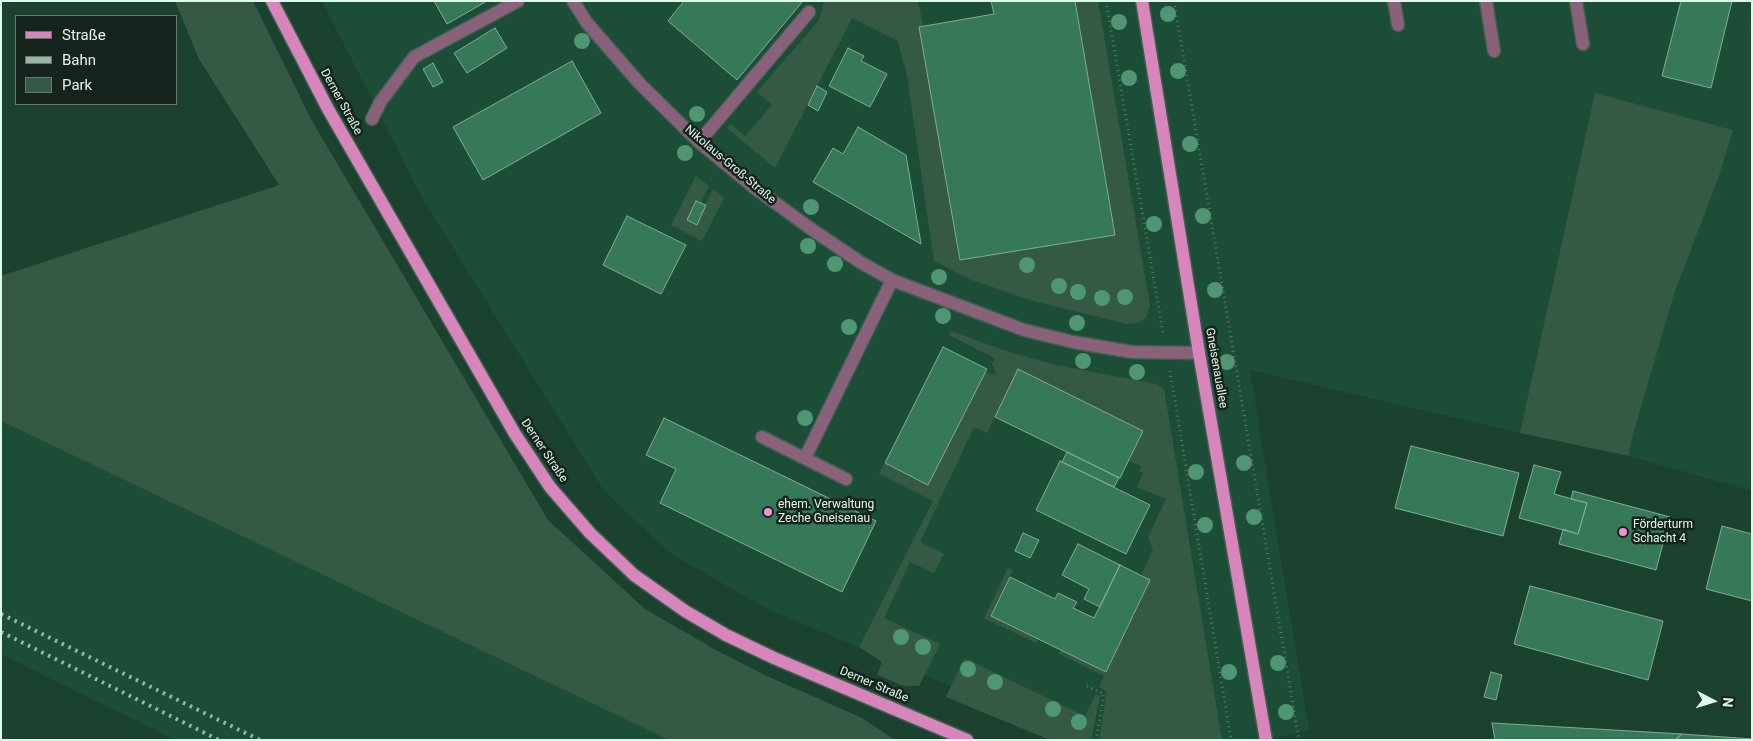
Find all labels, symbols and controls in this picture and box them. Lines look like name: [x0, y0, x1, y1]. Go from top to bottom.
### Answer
legend: [15, 15, 178, 105]
text: Straße: [62, 26, 106, 44]
text: Bahn: [62, 51, 96, 69]
street label: Derner Straße: [317, 66, 365, 138]
text: Park: [62, 76, 92, 94]
street label: Nikolaus-Groß-Straße: [682, 123, 778, 207]
street label: Gneisenauallee: [1202, 327, 1230, 409]
street label: Derner Straße: [518, 417, 570, 485]
place label: ehem. Verwaltung Zeche Gneisenau: [778, 498, 874, 526]
marker: ehem. Verwaltung Zeche Gneisenau: [762, 506, 774, 518]
place label: Förderturm Schacht 4: [1633, 518, 1693, 546]
marker: Förderturm Schacht 4: [1617, 526, 1629, 538]
street label: Derner Straße: [837, 664, 911, 706]
north arrow: [1688, 676, 1738, 726]
text: N: [1720, 697, 1736, 708]

